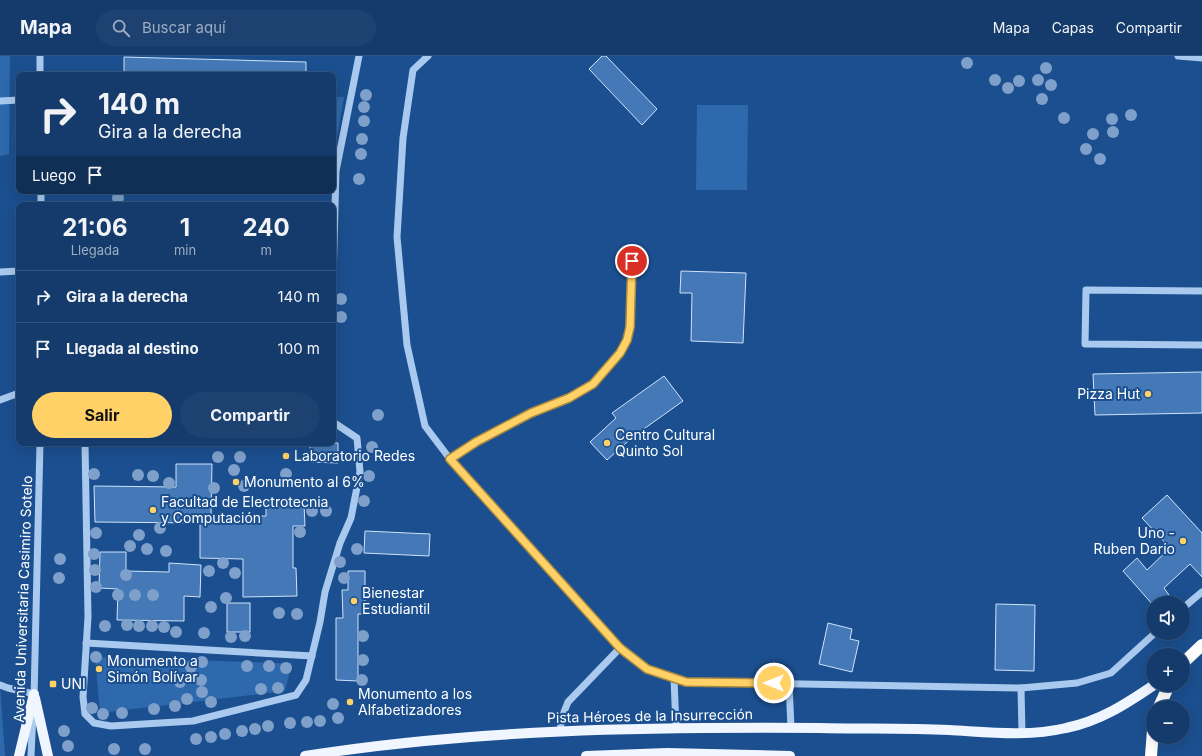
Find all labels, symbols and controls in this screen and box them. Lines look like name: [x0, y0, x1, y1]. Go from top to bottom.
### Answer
search box: [96, 10, 376, 46]
text: Mapa: [20, 16, 72, 39]
icon: search: [110, 17, 132, 39]
text: Buscar aquí: [142, 18, 226, 37]
text: Mapa: [993, 19, 1030, 36]
text: Capas: [1052, 19, 1094, 36]
text: Compartir: [1116, 19, 1182, 36]
text: 140 m: [98, 87, 180, 121]
icon: right: [32, 88, 84, 140]
text: Gira a la derecha: [98, 121, 242, 142]
icon: arrive: [84, 164, 106, 186]
text: Luego: [32, 166, 76, 185]
text: 21:06: [62, 213, 128, 242]
text: 1: [180, 213, 190, 242]
text: 240: [243, 213, 290, 242]
text: Llegada: [71, 242, 119, 258]
text: min: [174, 242, 196, 258]
text: m: [260, 242, 272, 258]
pin: [615, 244, 649, 278]
icon: arrive: [621, 250, 643, 272]
icon: right: [32, 286, 54, 308]
text: Gira a la derecha: [66, 287, 188, 306]
text: 140 m: [277, 287, 320, 306]
icon: arrive: [32, 338, 54, 360]
text: Llegada al destino: [66, 339, 199, 358]
text: 100 m: [278, 339, 320, 358]
place label: Pizza Hut: [1077, 385, 1140, 402]
marker: Pizza Hut: [1143, 389, 1153, 399]
button: Salir: [32, 392, 172, 438]
button: Compartir: [180, 392, 320, 438]
place label: Centro Cultural Quinto Sol: [615, 426, 715, 459]
marker: Centro Cultural Quinto Sol: [602, 438, 612, 448]
place label: Laboratorio Redes: [294, 447, 415, 464]
marker: Laboratorio Redes: [281, 451, 291, 461]
place label: Monumento al 6%: [244, 473, 365, 490]
street label: Avenida Universitaria Casimiro Sotelo: [10, 475, 35, 723]
marker: Monumento al 6%: [231, 477, 241, 487]
place label: Facultad de Electrotecnia y Computación: [161, 493, 328, 526]
marker: Facultad de Electrotecnia y Computación: [148, 505, 158, 515]
place label: Uno - Ruben Dario: [1094, 524, 1175, 557]
marker: Uno - Ruben Dario: [1178, 536, 1188, 546]
place label: Bienestar Estudiantil: [362, 584, 430, 617]
marker: Bienestar Estudiantil: [349, 596, 359, 606]
map controls: [1146, 596, 1190, 744]
button: sound: [1146, 596, 1190, 640]
button: +: [1146, 648, 1190, 692]
place label: Monumento a Simón Bolívar: [107, 652, 198, 685]
position arrow: [753, 662, 795, 704]
marker: Monumento a Simón Bolívar: [94, 664, 104, 674]
place label: UNI: [61, 675, 86, 692]
marker: UNI: [48, 679, 58, 689]
place label: Monumento a los Alfabetizadores: [358, 685, 472, 718]
marker: Monumento a los Alfabetizadores: [345, 697, 355, 707]
button: −: [1146, 700, 1190, 744]
street label: Pista Héroes de la Insurrección: [547, 705, 753, 726]

